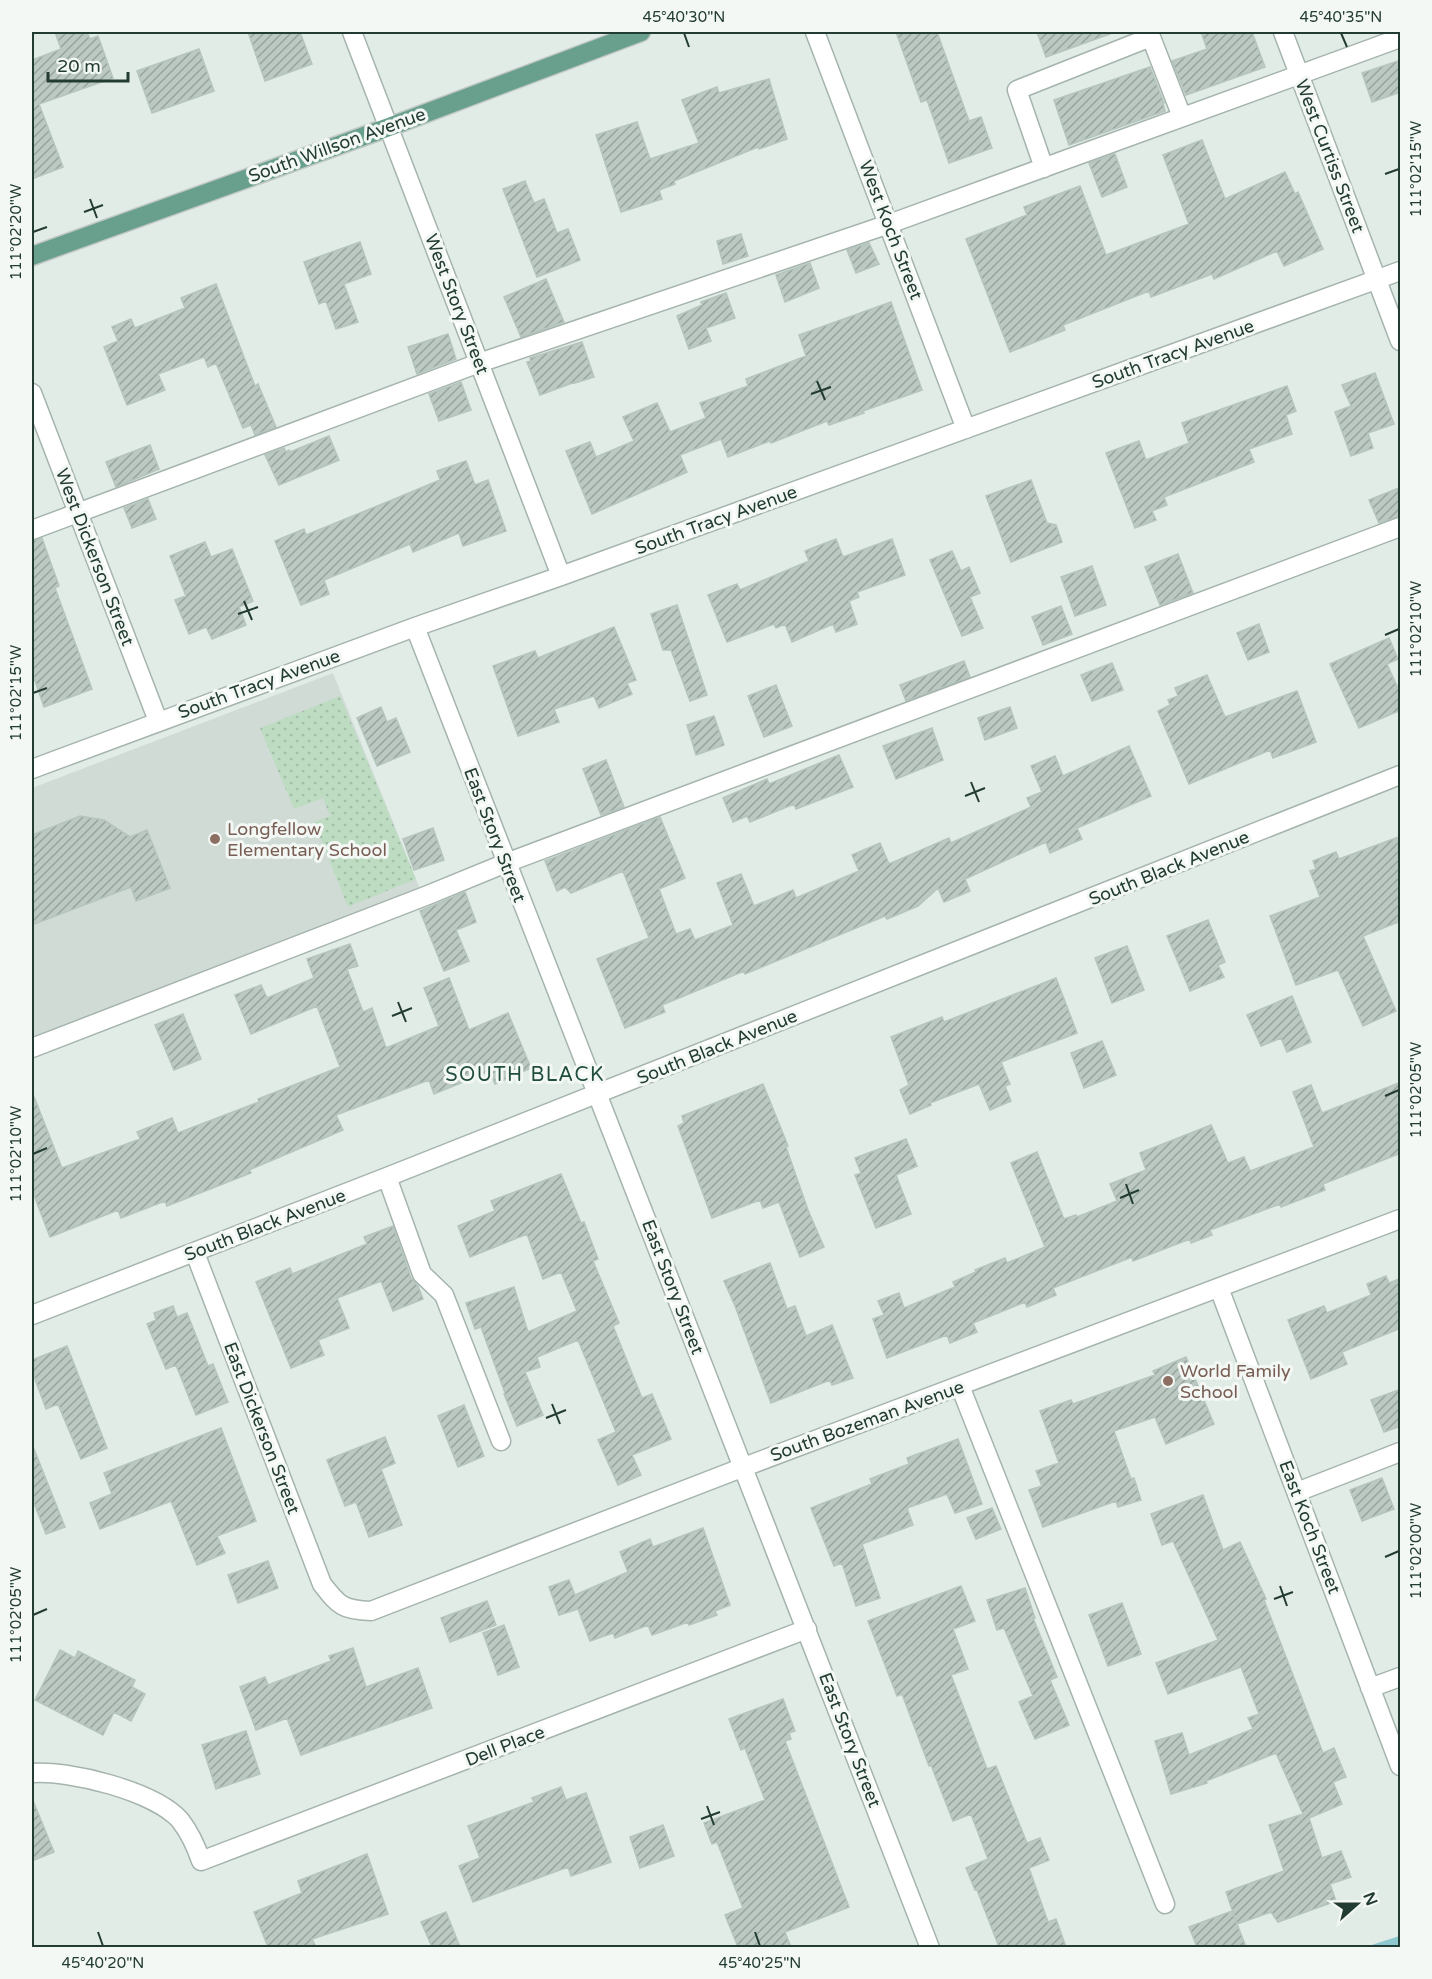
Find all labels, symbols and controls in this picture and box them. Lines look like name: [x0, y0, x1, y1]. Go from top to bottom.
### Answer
text: 45°40'30"N: [643, 8, 725, 26]
text: 45°40'35"N: [1300, 8, 1382, 26]
scale bar: [48, 45, 128, 83]
text: 20 m: [57, 55, 101, 77]
street label: West Curtiss Street: [1291, 76, 1369, 236]
street label: South Willson Avenue: [246, 103, 428, 187]
text: 111°02'15"W: [1407, 121, 1425, 217]
street label: West Koch Street: [854, 157, 928, 303]
text: 111°02'20"W: [7, 184, 25, 280]
street label: West Story Street: [420, 231, 494, 377]
street label: South Tracy Avenue: [1089, 314, 1257, 394]
street label: West Dickerson Street: [51, 465, 139, 649]
street label: South Tracy Avenue: [632, 480, 800, 560]
text: 111°02'10"W: [1407, 581, 1425, 677]
street label: South Tracy Avenue: [175, 644, 343, 724]
text: 111°02'15"W: [7, 645, 25, 741]
street label: East Story Street: [459, 764, 531, 906]
place label: Longfellow Elementary School: [227, 818, 387, 861]
street label: South Black Avenue: [1086, 826, 1252, 910]
marker: Longfellow Elementary School: [208, 832, 222, 846]
street label: South Black Avenue: [634, 1005, 800, 1089]
text: 111°02'05"W: [1407, 1042, 1425, 1138]
district label: SOUTH BLACK: [445, 1063, 605, 1087]
text: 111°02'10"W: [7, 1106, 25, 1202]
street label: South Black Avenue: [181, 1184, 349, 1266]
street label: East Story Street: [637, 1216, 709, 1358]
street label: East Dickerson Street: [219, 1339, 305, 1517]
place label: World Family School: [1180, 1360, 1291, 1403]
marker: World Family School: [1161, 1374, 1175, 1388]
street label: South Bozeman Avenue: [767, 1376, 967, 1466]
street label: East Koch Street: [1274, 1457, 1346, 1597]
text: 111°02'00"W: [1407, 1503, 1425, 1599]
text: 111°02'05"W: [7, 1567, 25, 1663]
street label: East Story Street: [814, 1669, 886, 1811]
street label: Dell Place: [462, 1721, 548, 1771]
north arrow: [1327, 1874, 1387, 1934]
text: N: [1358, 1889, 1382, 1909]
text: 45°40'20"N: [62, 1954, 144, 1972]
text: 45°40'25"N: [719, 1954, 801, 1972]

